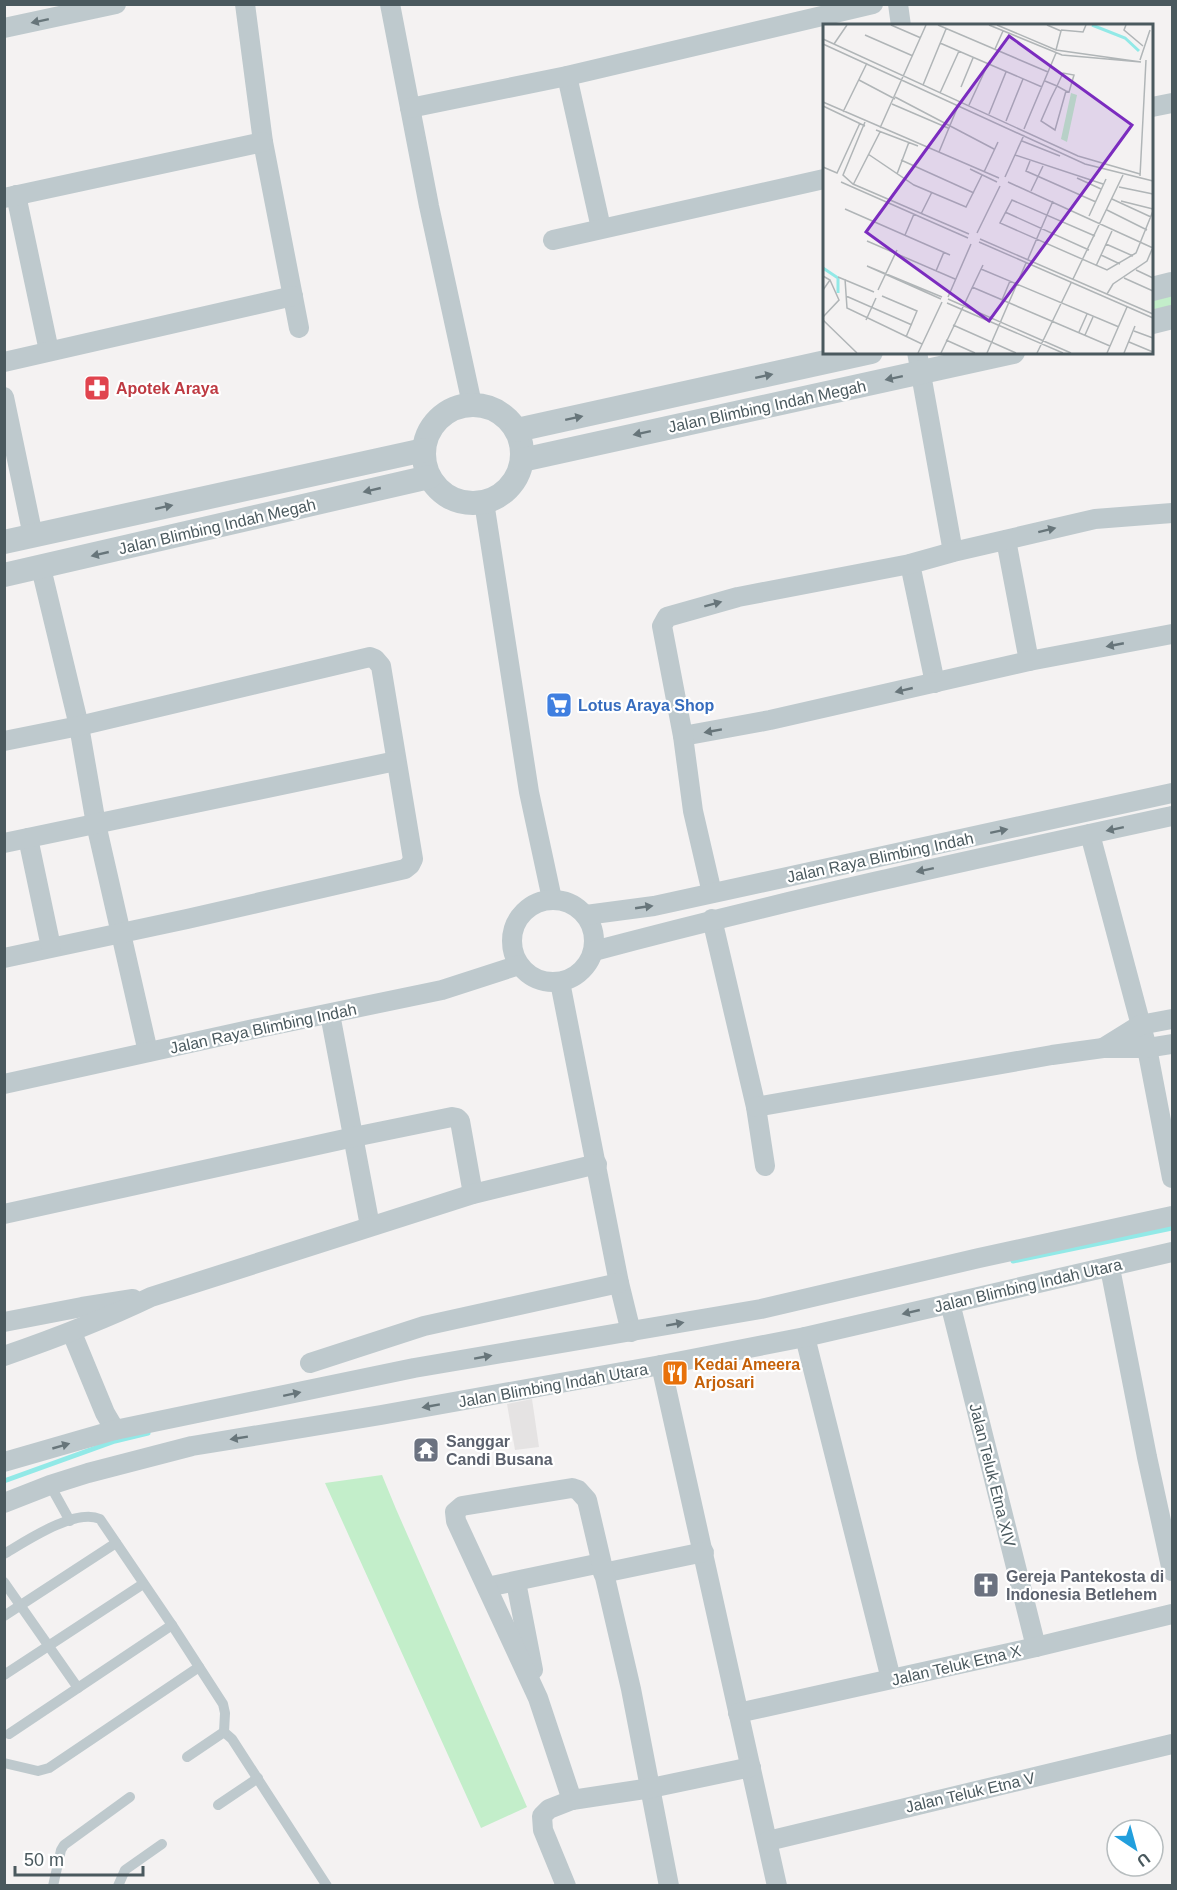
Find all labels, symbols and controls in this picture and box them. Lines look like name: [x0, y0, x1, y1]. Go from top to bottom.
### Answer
one-way arrow: [30, 17, 49, 26]
inset map: [823, 24, 1153, 354]
one-way arrow: [755, 371, 774, 380]
pharmacy icon: Apotek Araya: [82, 373, 112, 403]
one-way arrow: [884, 374, 903, 383]
street label: Jalan Blimbing Indah Megah: [667, 377, 868, 436]
place label: Apotek Araya: [116, 380, 219, 397]
one-way arrow: [565, 412, 583, 422]
one-way arrow: [633, 429, 651, 439]
one-way arrow: [363, 486, 381, 496]
street label: Jalan Blimbing Indah Megah: [117, 495, 317, 557]
one-way arrow: [155, 502, 174, 511]
one-way arrow: [1038, 525, 1056, 535]
one-way arrow: [91, 549, 110, 559]
one-way arrow: [704, 598, 722, 608]
one-way arrow: [1105, 641, 1124, 650]
one-way arrow: [895, 685, 913, 695]
supermarket icon: Lotus Araya Shop: [544, 690, 574, 720]
place label: Lotus Araya Shop: [578, 697, 715, 714]
one-way arrow: [704, 727, 723, 736]
one-way arrow: [1106, 825, 1125, 834]
one-way arrow: [990, 826, 1009, 835]
street label: Jalan Raya Blimbing Indah: [785, 829, 975, 886]
one-way arrow: [915, 866, 934, 875]
one-way arrow: [635, 903, 654, 912]
street label: Jalan Raya Blimbing Indah: [168, 1000, 358, 1057]
street label: Jalan Blimbing Indah Utara: [933, 1256, 1124, 1315]
one-way arrow: [902, 1307, 920, 1317]
one-way arrow: [666, 1319, 685, 1328]
one-way arrow: [474, 1352, 493, 1361]
place label: Kedai Ameera Arjosari: [694, 1356, 800, 1391]
restaurant icon: Kedai Ameera Arjosari: [660, 1358, 690, 1388]
street label: Jalan Blimbing Indah Utara: [457, 1360, 649, 1411]
one-way arrow: [282, 1389, 301, 1398]
one-way arrow: [421, 1402, 440, 1411]
street label: Jalan Teluk Etna XIV: [966, 1402, 1019, 1549]
place label: Sanggar Candi Busana: [446, 1433, 553, 1468]
one-way arrow: [229, 1434, 248, 1443]
temple icon: Sanggar Candi Busana: [411, 1435, 441, 1465]
one-way arrow: [52, 1441, 70, 1450]
place label: Gereja Pantekosta di Indonesia Betlehem: [1006, 1568, 1164, 1603]
church icon: Gereja Pantekosta di Indonesia Betlehem: [971, 1570, 1001, 1600]
street label: Jalan Teluk Etna X: [890, 1642, 1023, 1689]
street label: Jalan Teluk Etna V: [904, 1769, 1037, 1816]
north arrow: [1105, 1818, 1165, 1878]
scale bar: [15, 1839, 142, 1877]
text: U: [1134, 1849, 1153, 1870]
text: 50 m: [24, 1850, 64, 1870]

